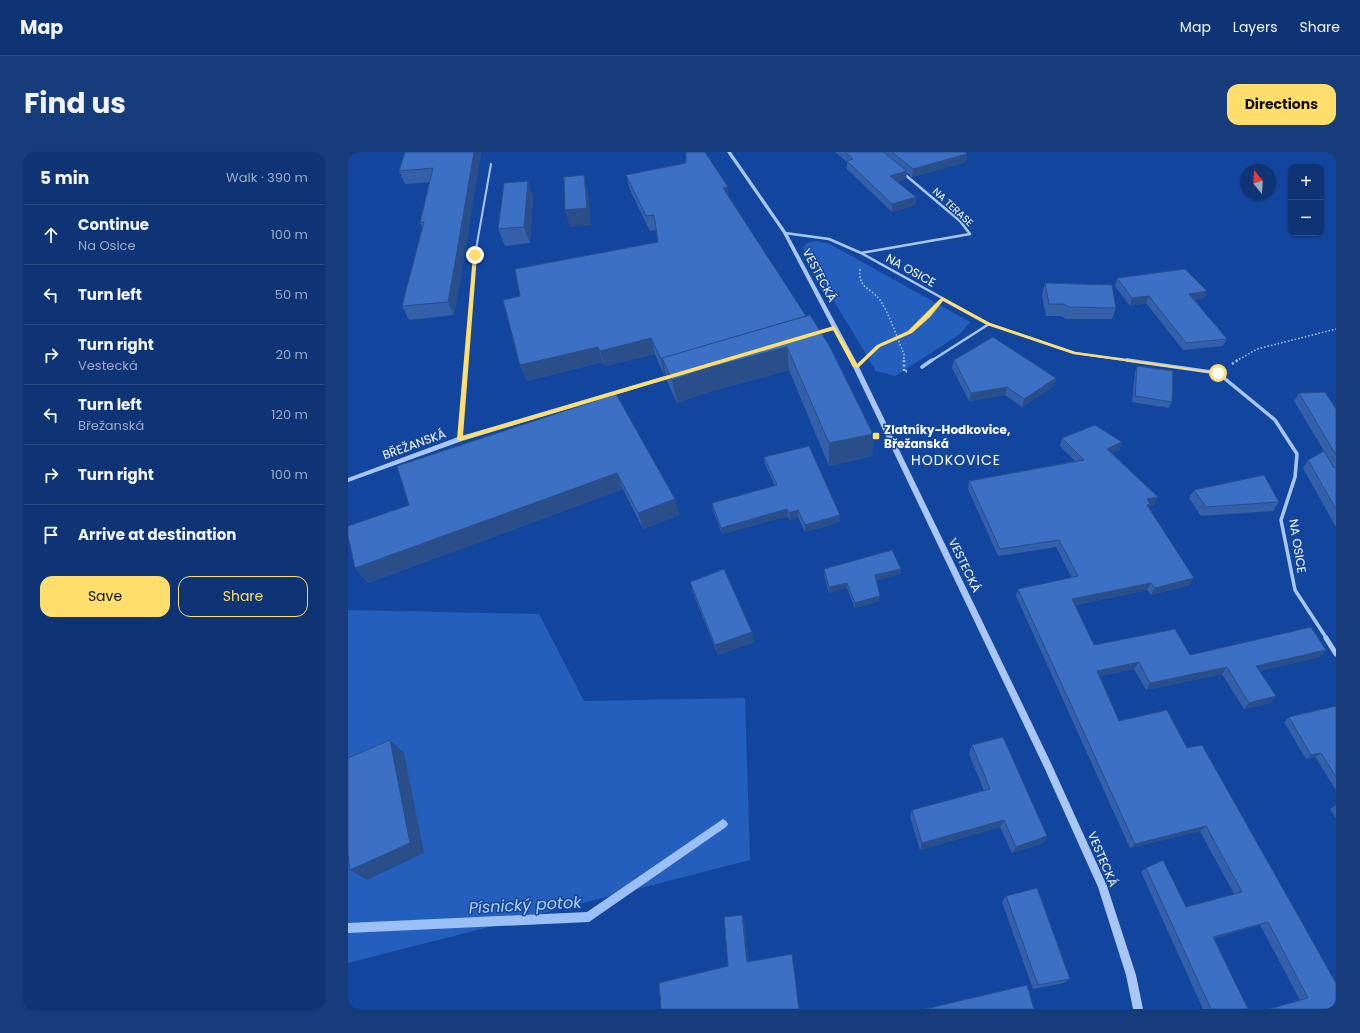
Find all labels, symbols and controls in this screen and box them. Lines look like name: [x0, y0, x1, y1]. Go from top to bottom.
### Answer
text: Map: [20, 14, 63, 41]
text: Map: [1180, 17, 1211, 37]
text: Layers: [1233, 17, 1277, 37]
text: Share: [1299, 17, 1340, 37]
text: Find us: [24, 84, 126, 123]
button: Directions: [1227, 84, 1336, 125]
north arrow: [1240, 164, 1276, 200]
map controls: [1288, 164, 1324, 236]
button: +: [1288, 164, 1324, 200]
text: 5 min: [40, 166, 89, 190]
text: Walk · 390 m: [226, 168, 308, 187]
street label: NA TERASE: [929, 184, 977, 230]
button: −: [1288, 200, 1324, 236]
text: Continue: [78, 214, 149, 235]
icon: ahead: [40, 224, 62, 246]
text: 100 m: [271, 225, 308, 244]
text: Na Osice: [78, 236, 136, 255]
street label: VESTECKÁ: [799, 245, 841, 305]
route end: [466, 246, 484, 264]
street label: NA OSICE: [883, 249, 939, 291]
icon: left: [40, 284, 62, 306]
text: Turn left: [78, 284, 142, 305]
text: 50 m: [275, 285, 308, 304]
text: Turn right: [78, 334, 154, 355]
icon: right: [40, 344, 62, 366]
text: 20 m: [275, 345, 308, 364]
text: Vestecká: [78, 356, 138, 375]
route start: [1209, 364, 1227, 382]
text: Turn left: [78, 394, 142, 415]
icon: left: [40, 404, 62, 426]
text: 120 m: [271, 405, 308, 424]
text: Břežanská: [78, 416, 144, 435]
place label: Zlatníky-Hodkovice, Břežanská: [884, 421, 1010, 452]
street label: BŘEŽANSKÁ: [380, 425, 448, 463]
marker: Zlatníky-Hodkovice, Břežanská: [871, 431, 881, 441]
district label: HODKOVICE: [911, 450, 1001, 470]
icon: right: [40, 464, 62, 486]
text: Turn right: [78, 464, 154, 485]
text: 100 m: [271, 465, 308, 484]
street label: NA OSICE: [1285, 518, 1311, 574]
icon: arrive: [40, 524, 62, 546]
text: Arrive at destination: [78, 524, 236, 545]
street label: VESTECKÁ: [945, 535, 985, 595]
button: Save: [40, 576, 170, 617]
button: Share: [178, 576, 308, 617]
street label: VESTECKÁ: [1084, 829, 1122, 889]
water label: Písnický potok: [468, 891, 583, 919]

